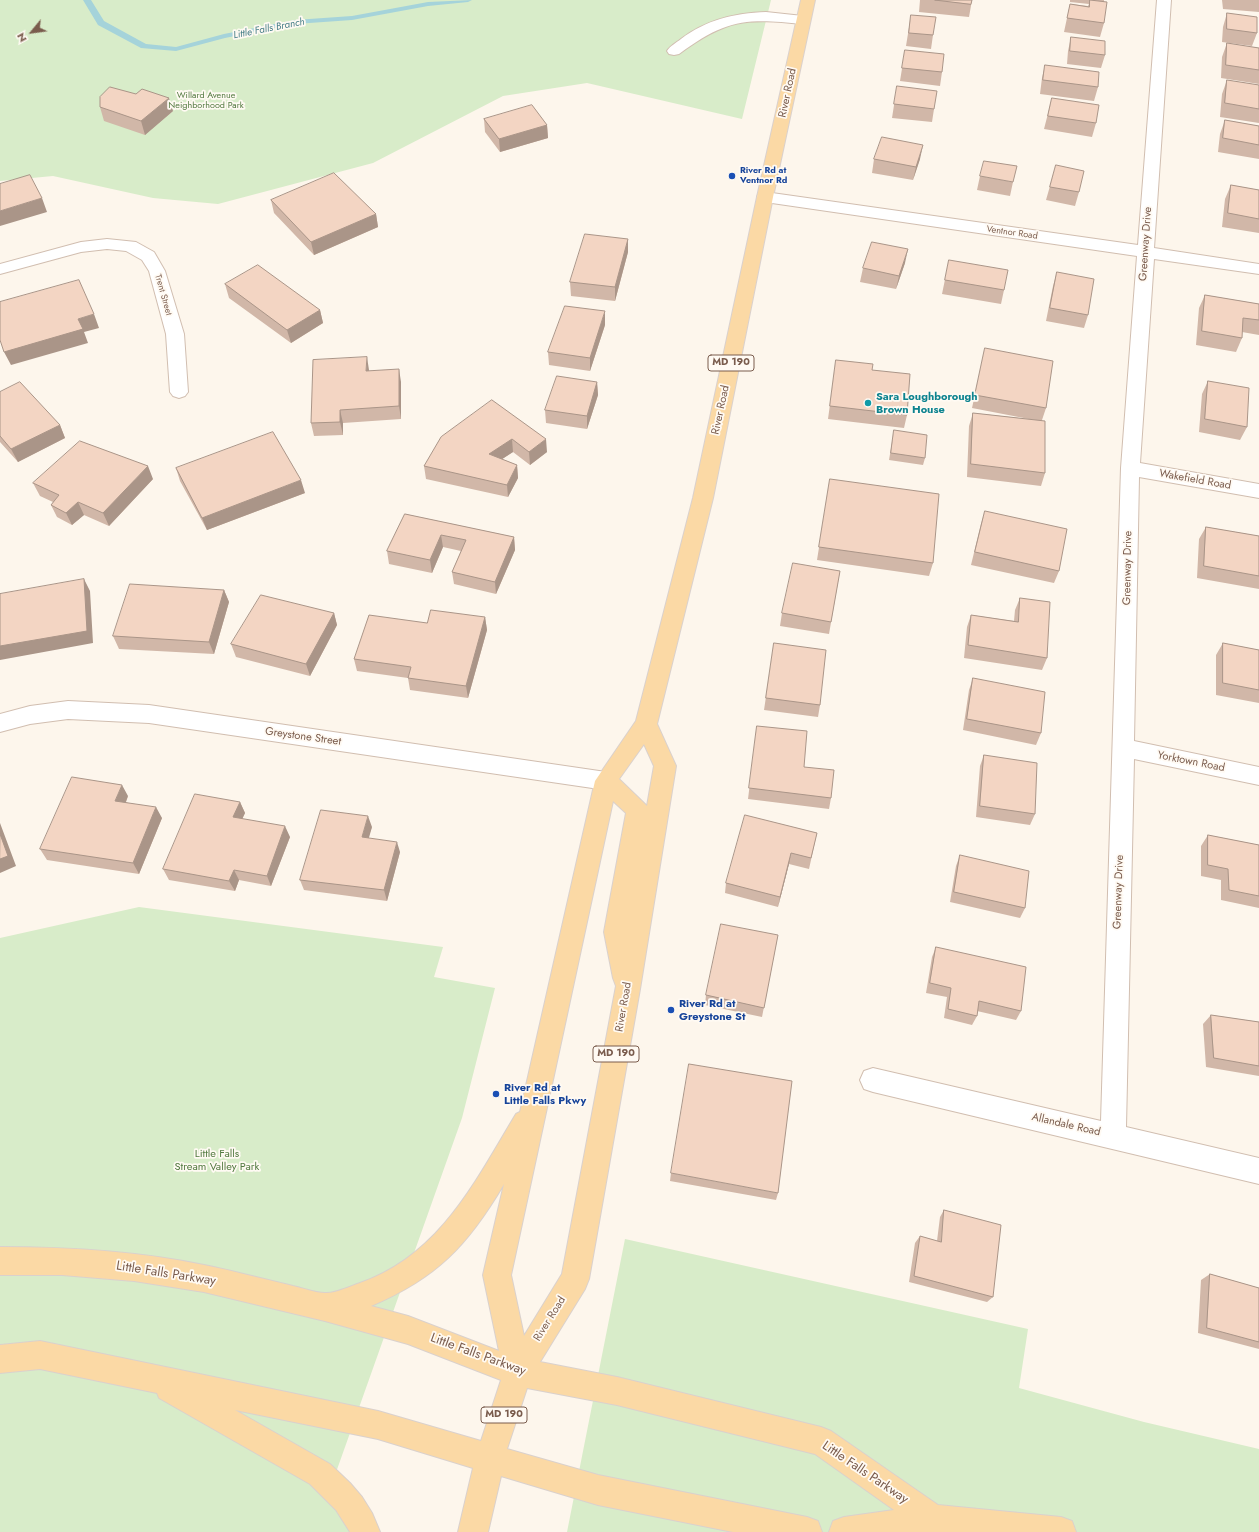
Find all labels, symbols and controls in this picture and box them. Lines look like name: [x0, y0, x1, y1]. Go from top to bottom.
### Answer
north arrow: [12, 12, 52, 52]
water label: Little Falls Branch: [232, 16, 306, 42]
text: N: [12, 30, 31, 46]
street label: River Road: [776, 67, 800, 119]
park label: Willard Avenue Neighborhood Park: [168, 91, 244, 112]
place label: River Rd at Ventnor Rd: [740, 166, 787, 187]
marker: River Rd at Ventnor Rd: [727, 171, 737, 181]
street label: Greenway Drive: [1137, 206, 1155, 282]
street label: Ventnor Road: [986, 224, 1038, 242]
street label: Trent Street: [152, 273, 174, 317]
road number: MD 190: [708, 355, 754, 371]
street label: River Road: [709, 384, 733, 436]
place label: Sara Loughborough Brown House: [876, 390, 978, 416]
marker: Sara Loughborough Brown House: [863, 398, 873, 408]
street label: Wakefield Road: [1158, 467, 1232, 493]
street label: Greenway Drive: [1121, 531, 1135, 605]
street label: Greystone Street: [264, 725, 342, 749]
street label: Yorktown Road: [1156, 749, 1226, 775]
street label: Greenway Drive: [1111, 855, 1127, 929]
street label: River Road: [613, 981, 635, 1033]
place label: River Rd at Greystone St: [679, 997, 745, 1023]
marker: River Rd at Greystone St: [666, 1005, 676, 1015]
road number: MD 190: [593, 1046, 639, 1062]
place label: River Rd at Little Falls Pkwy: [504, 1081, 586, 1107]
marker: River Rd at Little Falls Pkwy: [491, 1089, 501, 1099]
street label: Allandale Road: [1030, 1111, 1102, 1139]
park label: Little Falls Stream Valley Park: [175, 1147, 259, 1173]
street label: Little Falls Parkway: [115, 1258, 217, 1290]
street label: River Road: [531, 1294, 569, 1344]
street label: Little Falls Parkway: [428, 1330, 528, 1380]
road number: MD 190: [481, 1407, 527, 1423]
street label: Little Falls Parkway: [819, 1438, 911, 1508]

